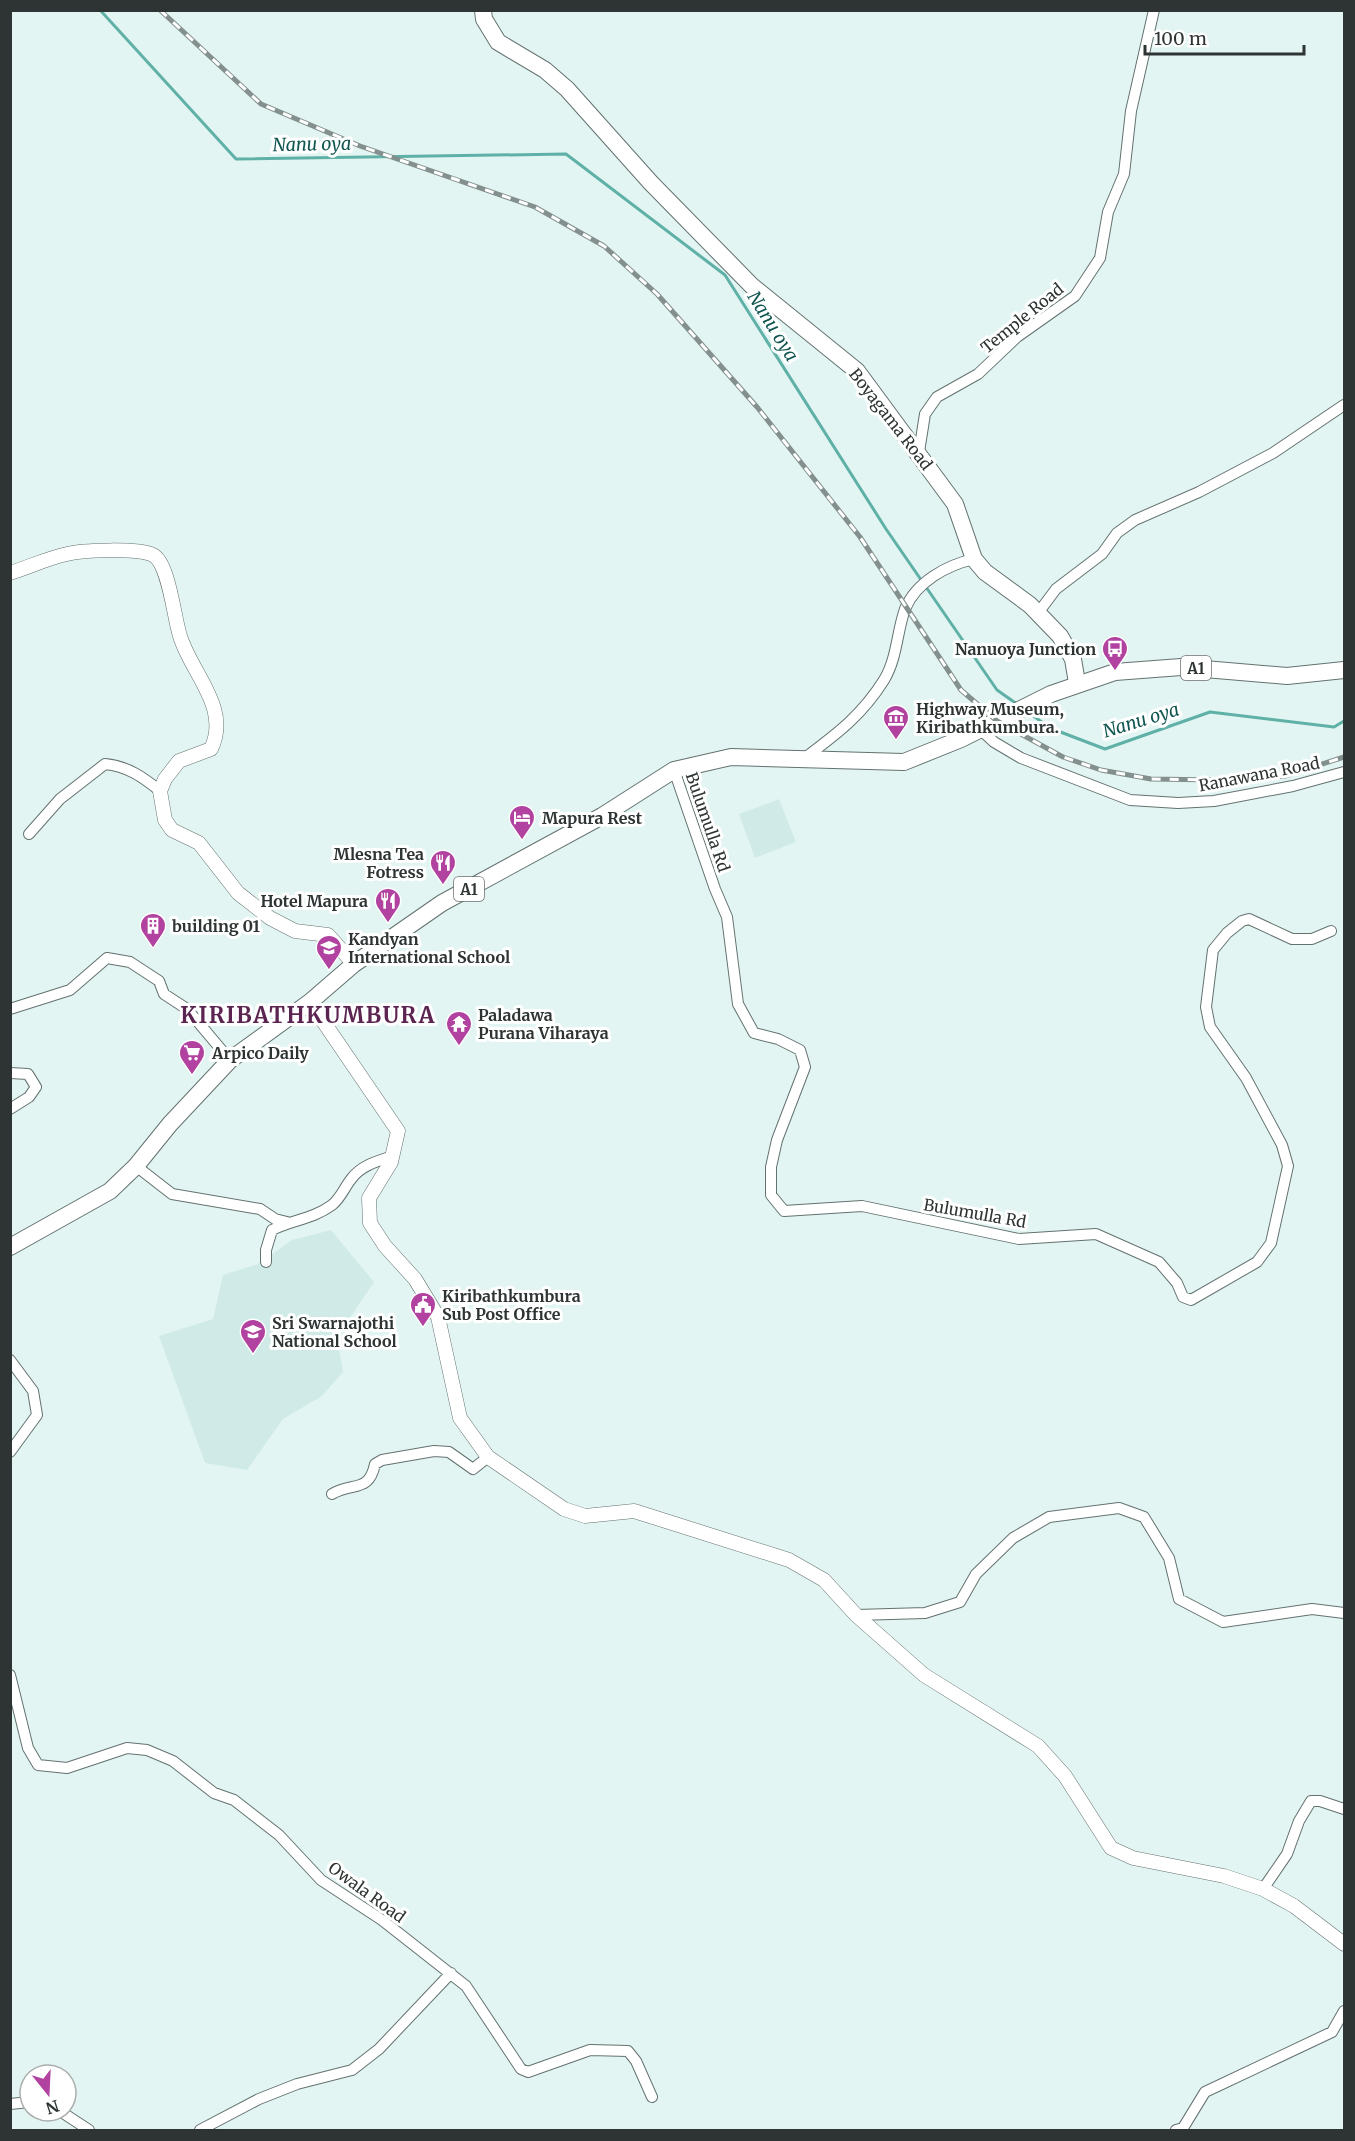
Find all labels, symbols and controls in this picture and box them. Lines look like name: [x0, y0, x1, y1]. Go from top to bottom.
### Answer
scale bar: [1145, 18, 1304, 56]
text: 100 m: [1154, 27, 1207, 50]
water label: Nanu oya: [273, 132, 351, 156]
street label: Temple Road: [977, 278, 1067, 357]
water label: Nanu oya: [742, 287, 804, 365]
street label: Boyagama Road: [845, 364, 937, 474]
bus stop icon: Nanuoya Junction: [1100, 634, 1130, 672]
place label: Nanuoya Junction: [955, 639, 1096, 659]
road number: A1: [1181, 656, 1211, 680]
water label: Nanu oya: [1100, 698, 1182, 742]
place label: Highway Museum, Kiribathkumbura.: [916, 699, 1064, 737]
museum icon: Highway Museum, Kiribathkumbura.: [881, 703, 911, 741]
street label: Ranawana Road: [1197, 752, 1321, 796]
street label: Bulumulla Rd: [682, 770, 734, 875]
hotel icon: Mapura Rest: [507, 803, 537, 841]
place label: Mapura Rest: [542, 808, 643, 828]
place label: Mlesna Tea Fotress: [334, 844, 424, 882]
restaurant icon: Mlesna Tea Fotress: [428, 848, 458, 886]
road number: A1: [454, 877, 484, 901]
restaurant icon: Hotel Mapura: [373, 886, 403, 924]
place label: Hotel Mapura: [260, 891, 368, 911]
building icon: building 01: [138, 911, 168, 949]
place label: building 01: [172, 916, 260, 936]
place label: Kandyan International School: [348, 929, 510, 967]
school or university icon: Kandyan International School: [314, 933, 344, 971]
district label: KIRIBATHKUMBURA: [180, 1001, 436, 1029]
place label: Paladawa Purana Viharaya: [478, 1005, 609, 1043]
temple icon: Paladawa Purana Viharaya: [444, 1009, 474, 1047]
supermarket icon: Arpico Daily: [177, 1038, 207, 1076]
place label: Arpico Daily: [211, 1043, 309, 1063]
street label: Bulumulla Rd: [922, 1194, 1028, 1232]
place label: Kiribathkumbura Sub Post Office: [442, 1286, 581, 1324]
public building icon: Kiribathkumbura Sub Post Office: [408, 1290, 438, 1328]
place label: Sri Swarnajothi National School: [272, 1313, 397, 1351]
school or university icon: Sri Swarnajothi National School: [238, 1317, 268, 1355]
street label: Owala Road: [325, 1857, 410, 1927]
north arrow: [18, 2063, 78, 2123]
text: N: [43, 2096, 62, 2119]

